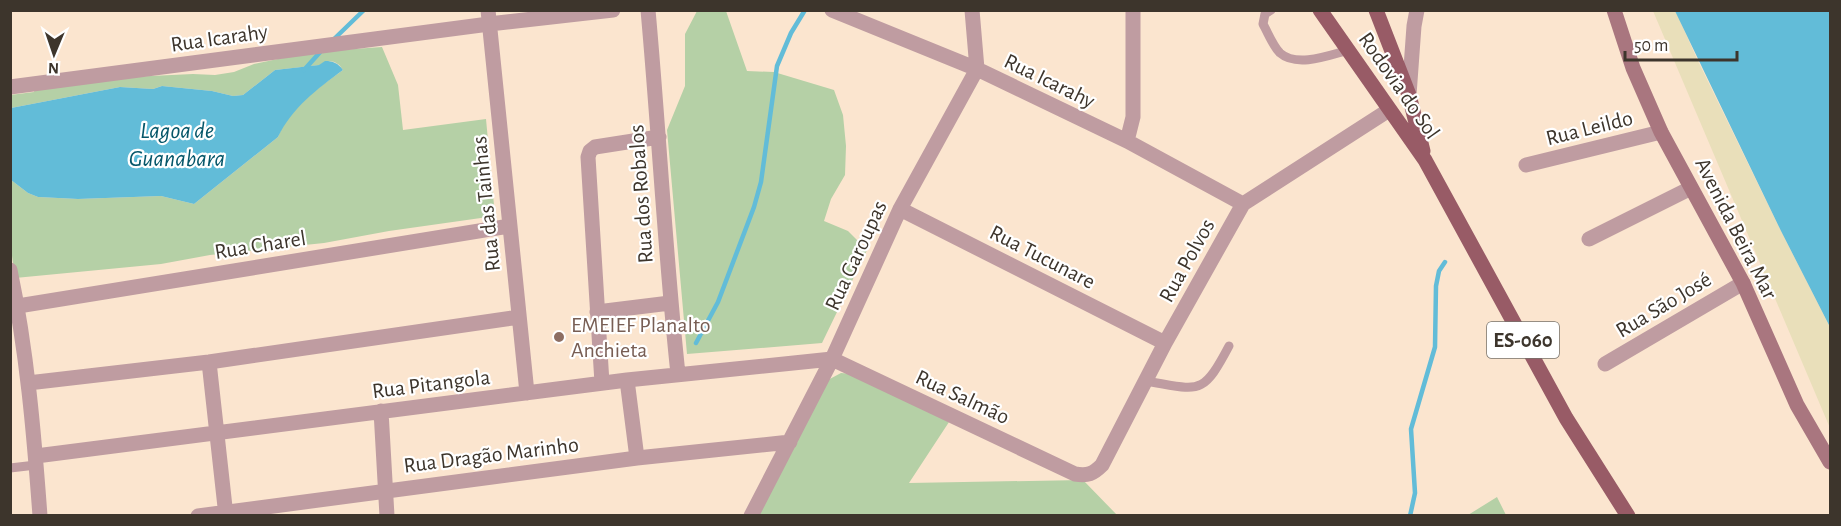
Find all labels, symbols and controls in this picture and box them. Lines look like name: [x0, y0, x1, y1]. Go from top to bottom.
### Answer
street label: Rua Icarahy: [169, 20, 270, 56]
north arrow: [24, 24, 84, 84]
scale bar: [1625, 24, 1738, 62]
street label: Rodovia do Sol: [1354, 28, 1444, 143]
text: 50 m: [1634, 37, 1668, 55]
street label: Rua Icarahy: [1001, 50, 1099, 113]
text: N: [48, 60, 59, 76]
street label: Rua Leildo: [1544, 107, 1635, 149]
water label: Lagoa de Guanabara: [129, 119, 225, 171]
street label: Rua dos Robalos: [625, 124, 657, 264]
street label: Rua das Tainhas: [468, 135, 504, 273]
street label: Avenida Beira Mar: [1691, 154, 1781, 303]
street label: Rua Garoupas: [821, 197, 891, 314]
street label: Rua Polvos: [1155, 215, 1219, 306]
street label: Rua Tucunare: [986, 221, 1099, 293]
street label: Rua Charel: [213, 227, 307, 263]
street label: Rua São José: [1612, 268, 1715, 342]
place label: EMEIEF Planalto Anchieta: [571, 314, 711, 361]
road number: ES-060: [1487, 322, 1559, 358]
marker: EMEIEF Planalto Anchieta: [552, 330, 566, 344]
street label: Rua Pitangola: [371, 366, 492, 402]
street label: Rua Salmão: [912, 366, 1013, 428]
street label: Rua Dragão Marinho: [402, 433, 580, 477]

